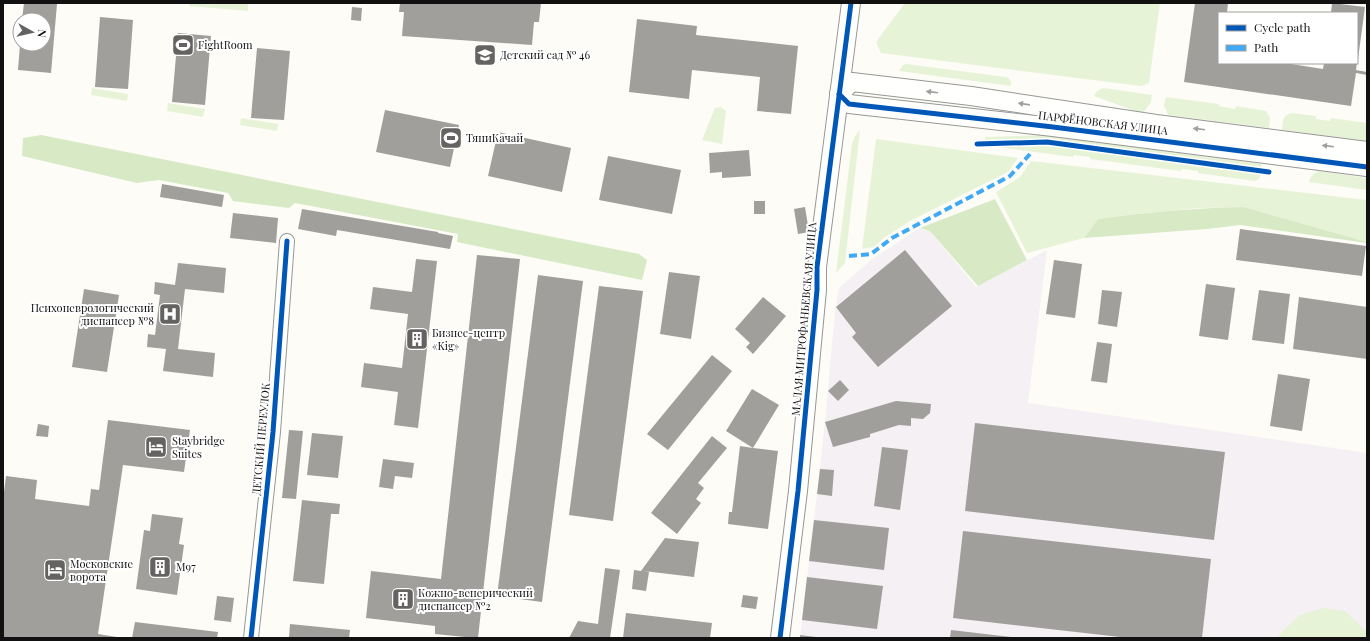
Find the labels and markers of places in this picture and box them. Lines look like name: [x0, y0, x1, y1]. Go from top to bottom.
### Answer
sports icon: FightRoom: [170, 32, 196, 58]
place label: FightRoom: [198, 37, 253, 52]
school or university icon: Детский сад № 46: [472, 42, 498, 68]
place label: Детский сад № 46: [500, 47, 590, 62]
sports icon: ТяниКачай: [438, 125, 464, 151]
place label: ТяниКачай: [466, 130, 523, 145]
place label: Психоневрологический диспансер №8: [31, 300, 154, 328]
hospital icon: Психоневрологический диспансер №8: [157, 301, 183, 327]
place label: Бизнес-центр «Kig»: [432, 325, 505, 353]
building icon: Бизнес-центр «Kig»: [404, 326, 430, 352]
place label: Staybridge Suites: [172, 433, 225, 461]
hotel icon: Staybridge Suites: [143, 434, 169, 460]
building icon: M97: [147, 554, 173, 580]
place label: Московские ворота: [70, 556, 133, 584]
hotel icon: Московские ворота: [42, 557, 68, 583]
place label: M97: [176, 559, 196, 574]
place label: Кожно-венерический диспансер №2: [418, 585, 533, 613]
building icon: Кожно-венерический диспансер №2: [390, 586, 416, 612]

